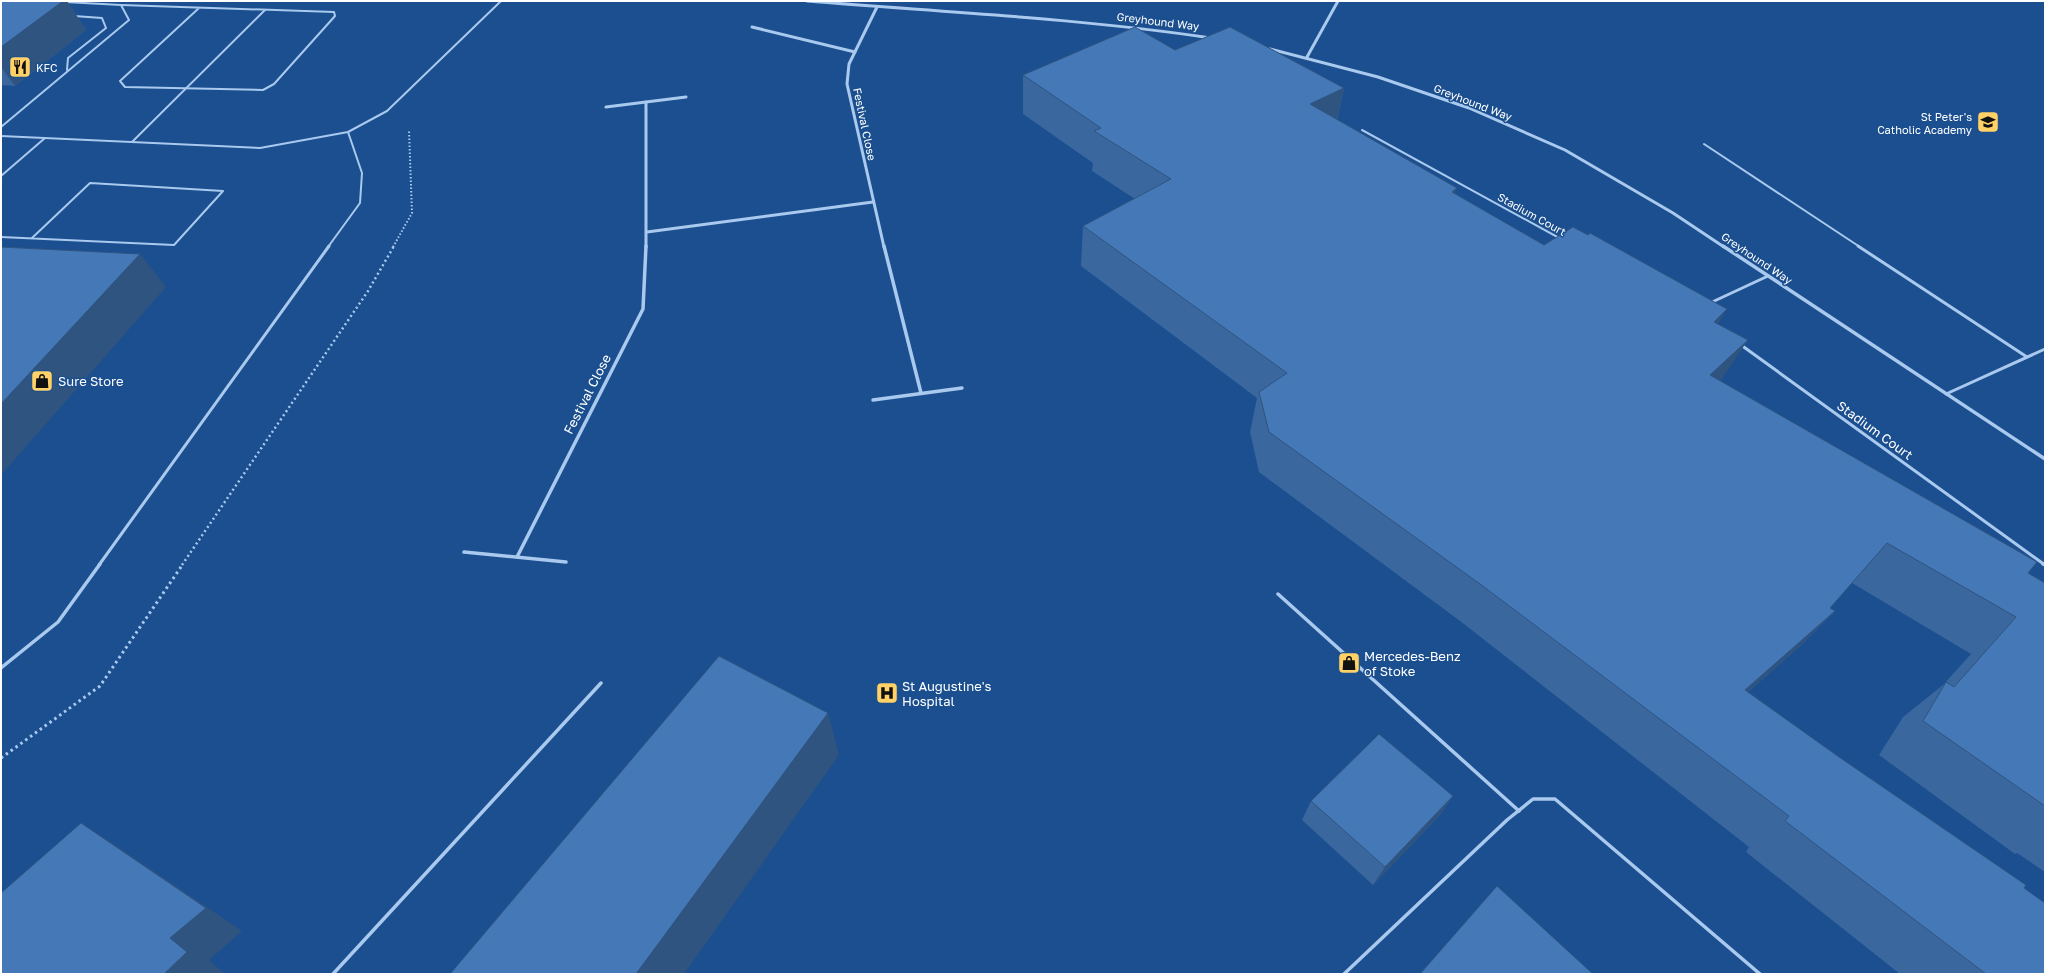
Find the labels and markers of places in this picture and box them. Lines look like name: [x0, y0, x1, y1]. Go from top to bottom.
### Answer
restaurant icon: KFC: [7, 54, 33, 80]
place label: KFC: [36, 61, 58, 74]
school or university icon: St Peter's Catholic Academy: [1975, 109, 2001, 135]
place label: St Peter's Catholic Academy: [1877, 110, 1972, 136]
shop icon: Sure Store: [29, 368, 55, 394]
place label: Sure Store: [58, 373, 123, 389]
place label: Mercedes-Benz of Stoke: [1364, 648, 1461, 679]
shop icon: Mercedes-Benz of Stoke: [1336, 650, 1362, 676]
place label: St Augustine's Hospital: [902, 678, 992, 709]
hospital icon: St Augustine's Hospital: [874, 680, 900, 706]

